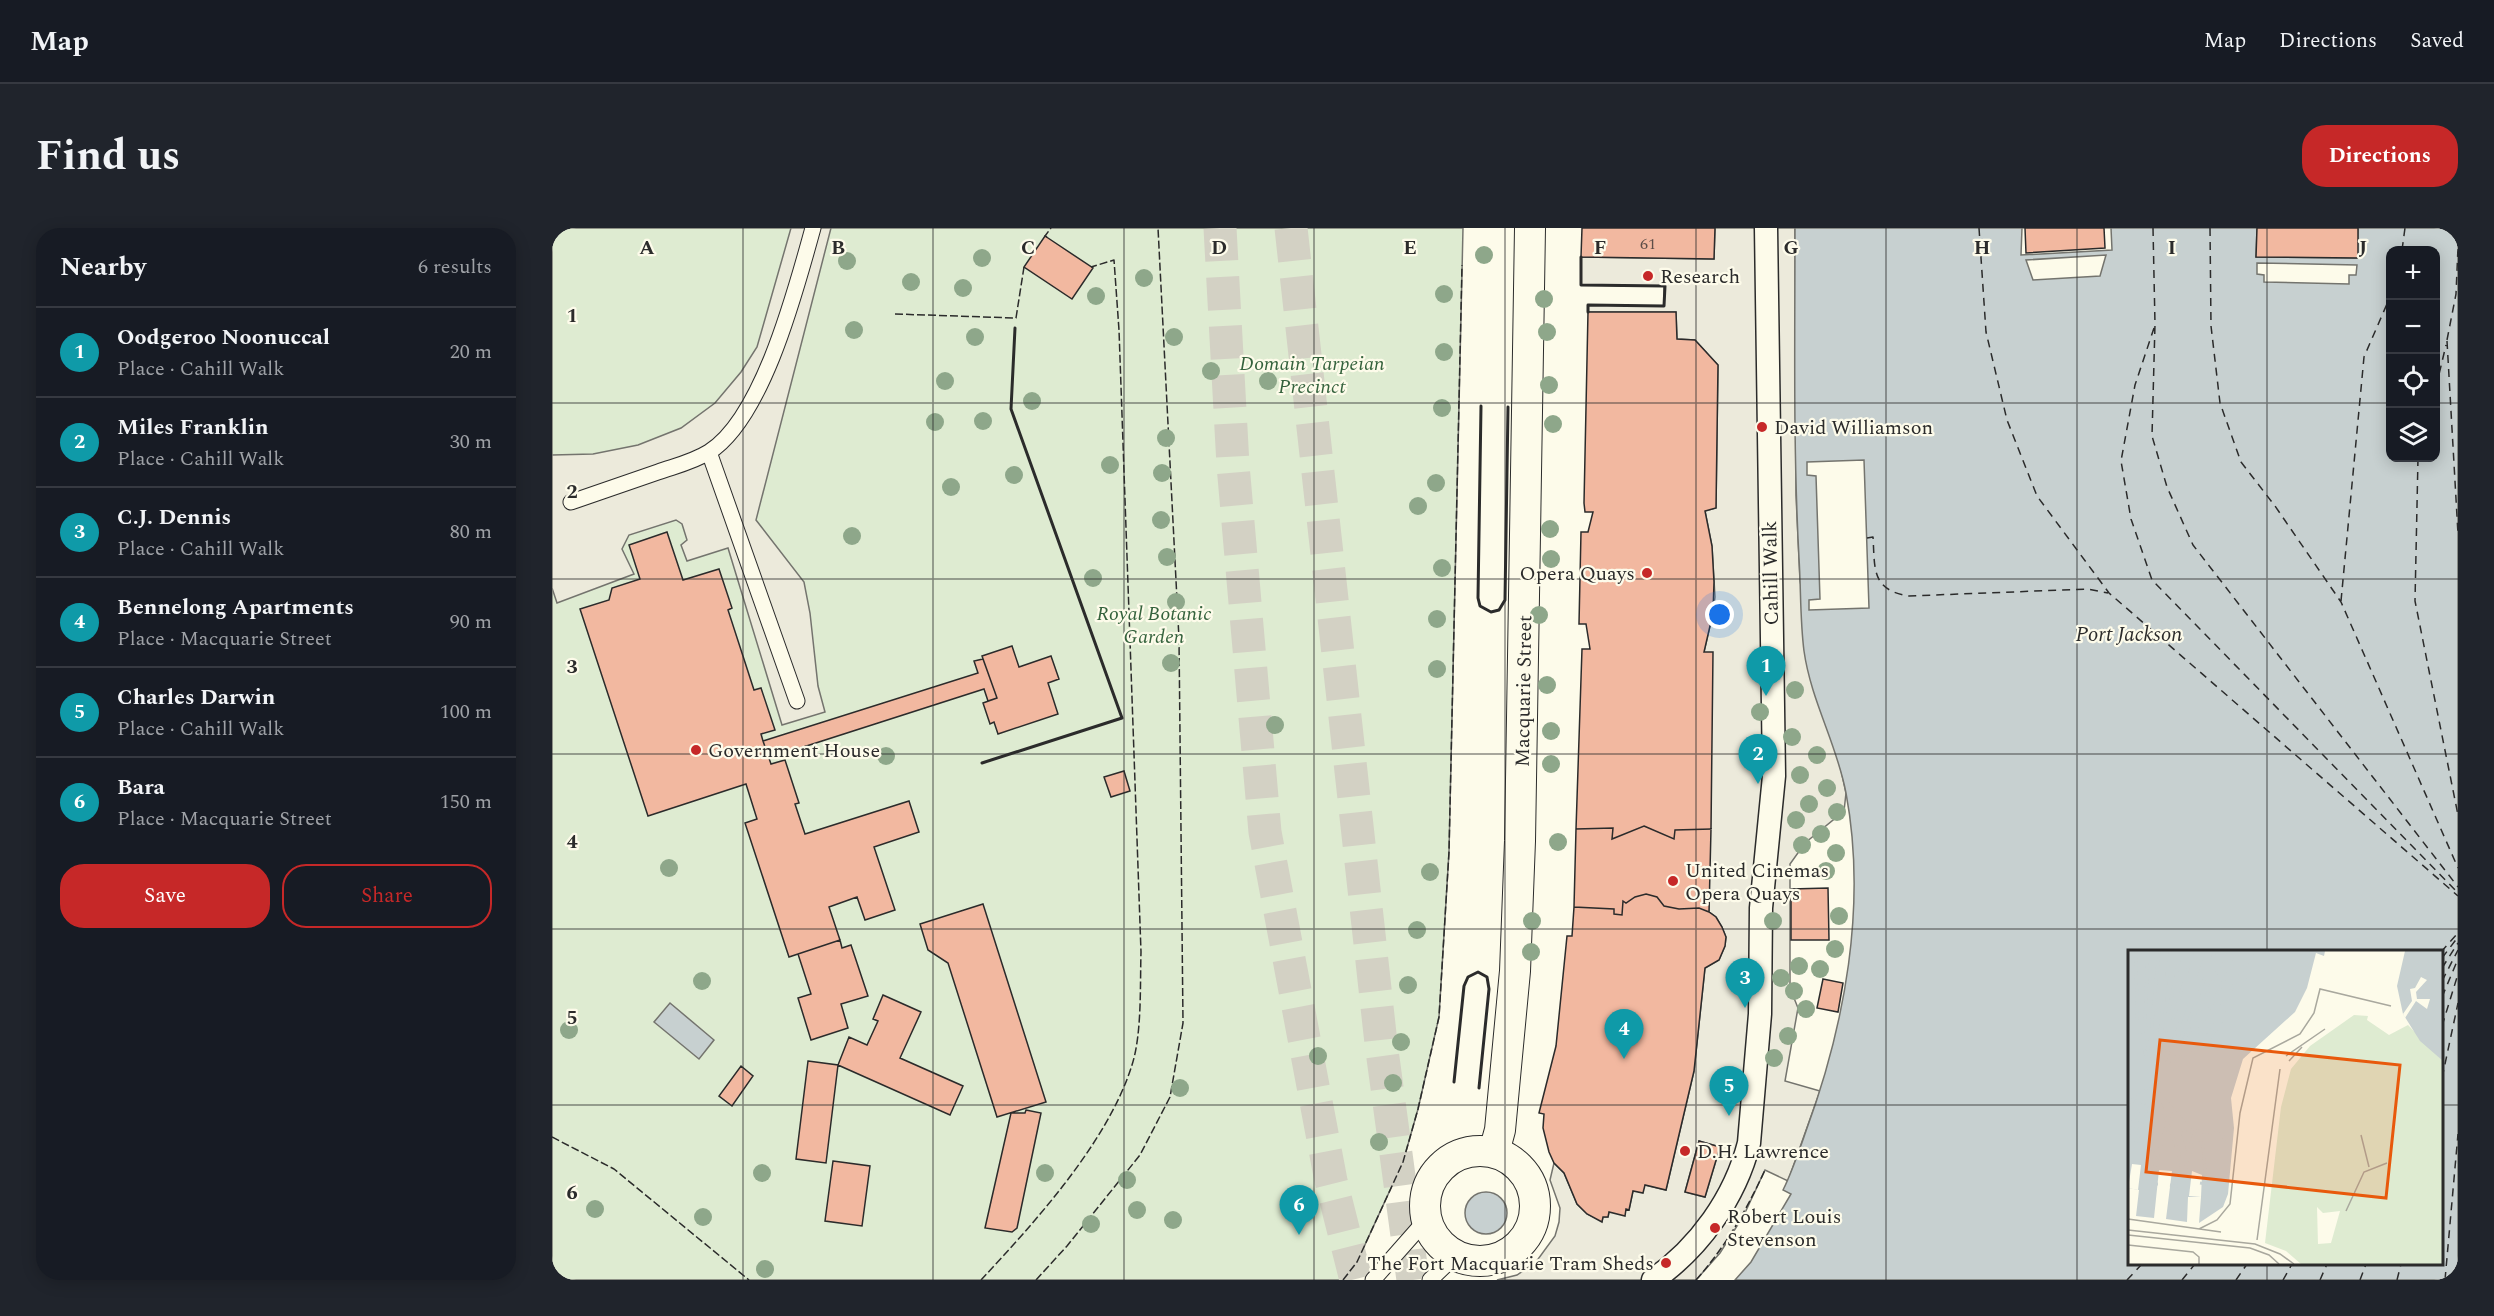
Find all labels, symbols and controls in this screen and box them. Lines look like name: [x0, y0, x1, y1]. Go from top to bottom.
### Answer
text: Map: [30, 20, 89, 63]
text: Map: [2204, 25, 2246, 57]
text: Directions: [2279, 25, 2377, 57]
text: Saved: [2410, 25, 2464, 57]
text: Find us: [36, 125, 180, 188]
button: Directions: [2302, 125, 2458, 187]
house number: 61: [1640, 232, 1656, 256]
text: A: [639, 233, 655, 263]
text: B: [831, 233, 845, 263]
text: C: [1021, 233, 1035, 263]
text: D: [1211, 233, 1227, 263]
text: E: [1403, 233, 1417, 263]
text: F: [1594, 233, 1606, 263]
text: G: [1783, 233, 1799, 263]
text: H: [1974, 233, 1990, 263]
text: I: [2168, 233, 2176, 263]
text: J: [2359, 233, 2367, 263]
map controls: [2386, 246, 2440, 462]
button: +: [2386, 246, 2440, 300]
text: Nearby: [60, 247, 146, 287]
text: 6 results: [418, 252, 492, 282]
place label: Research: [1660, 262, 1740, 292]
marker: Research: [1641, 269, 1655, 283]
button: −: [2386, 300, 2440, 354]
text: 1: [566, 301, 578, 331]
text: Oodgeroo Noonuccal: [117, 321, 330, 354]
text: 1: [74, 337, 85, 367]
text: 20 m: [450, 337, 492, 367]
park label: Domain Tarpeian Precinct: [1239, 349, 1385, 402]
text: Place · Cahill Walk: [117, 354, 284, 384]
button: locate: [2386, 354, 2440, 408]
button: layers: [2386, 408, 2440, 462]
text: Miles Franklin: [117, 411, 269, 444]
place label: David Williamson: [1774, 413, 1933, 443]
marker: David Williamson: [1755, 420, 1769, 434]
text: 2: [74, 427, 85, 457]
text: 30 m: [450, 427, 492, 457]
text: Place · Cahill Walk: [117, 444, 284, 474]
text: 2: [566, 477, 578, 507]
text: C.J. Dennis: [117, 501, 231, 534]
text: 3: [74, 517, 85, 547]
text: 80 m: [450, 517, 492, 547]
street label: Cahill Walk: [1755, 520, 1787, 626]
text: Place · Cahill Walk: [117, 534, 284, 564]
place label: Opera Quays: [1520, 559, 1635, 589]
marker: Opera Quays: [1640, 566, 1654, 580]
text: Bennelong Apartments: [117, 591, 354, 624]
park label: Royal Botanic Garden: [1097, 599, 1212, 652]
your location: [1705, 600, 1734, 629]
text: 4: [74, 607, 85, 637]
text: 90 m: [450, 607, 492, 637]
street label: Macquarie Street: [1508, 615, 1540, 767]
water label: Port Jackson: [2076, 619, 2183, 651]
text: Place · Macquarie Street: [117, 624, 332, 654]
pin: 1: [1746, 646, 1786, 696]
text: 3: [566, 652, 578, 682]
text: Charles Darwin: [117, 681, 275, 714]
text: 5: [74, 697, 85, 727]
text: 100 m: [440, 697, 492, 727]
text: Place · Cahill Walk: [117, 714, 284, 744]
pin: 2: [1738, 734, 1778, 784]
place label: Government House: [708, 736, 880, 766]
marker: Government House: [689, 743, 703, 757]
text: Bara: [117, 771, 165, 804]
text: 6: [74, 787, 85, 817]
text: 150 m: [440, 787, 492, 817]
text: Place · Macquarie Street: [117, 804, 332, 834]
text: 4: [566, 827, 578, 857]
place label: United Cinemas Opera Quays: [1685, 856, 1829, 909]
button: Save: [60, 864, 270, 928]
button: Share: [282, 864, 492, 928]
marker: United Cinemas Opera Quays: [1666, 874, 1680, 888]
inset map: [2128, 950, 2443, 1265]
pin: 3: [1726, 958, 1764, 1008]
text: 5: [566, 1003, 578, 1033]
pin: 4: [1604, 1010, 1644, 1059]
pin: 5: [1710, 1066, 1748, 1116]
place label: D.H. Lawrence: [1697, 1137, 1829, 1167]
marker: D.H. Lawrence: [1678, 1144, 1692, 1158]
text: 6: [566, 1178, 578, 1208]
pin: 6: [1280, 1186, 1318, 1235]
place label: Robert Louis Stevenson: [1727, 1202, 1841, 1255]
marker: Robert Louis Stevenson: [1708, 1221, 1722, 1235]
place label: The Fort Macquarie Tram Sheds: [1367, 1249, 1654, 1279]
marker: The Fort Macquarie Tram Sheds: [1659, 1256, 1673, 1270]

